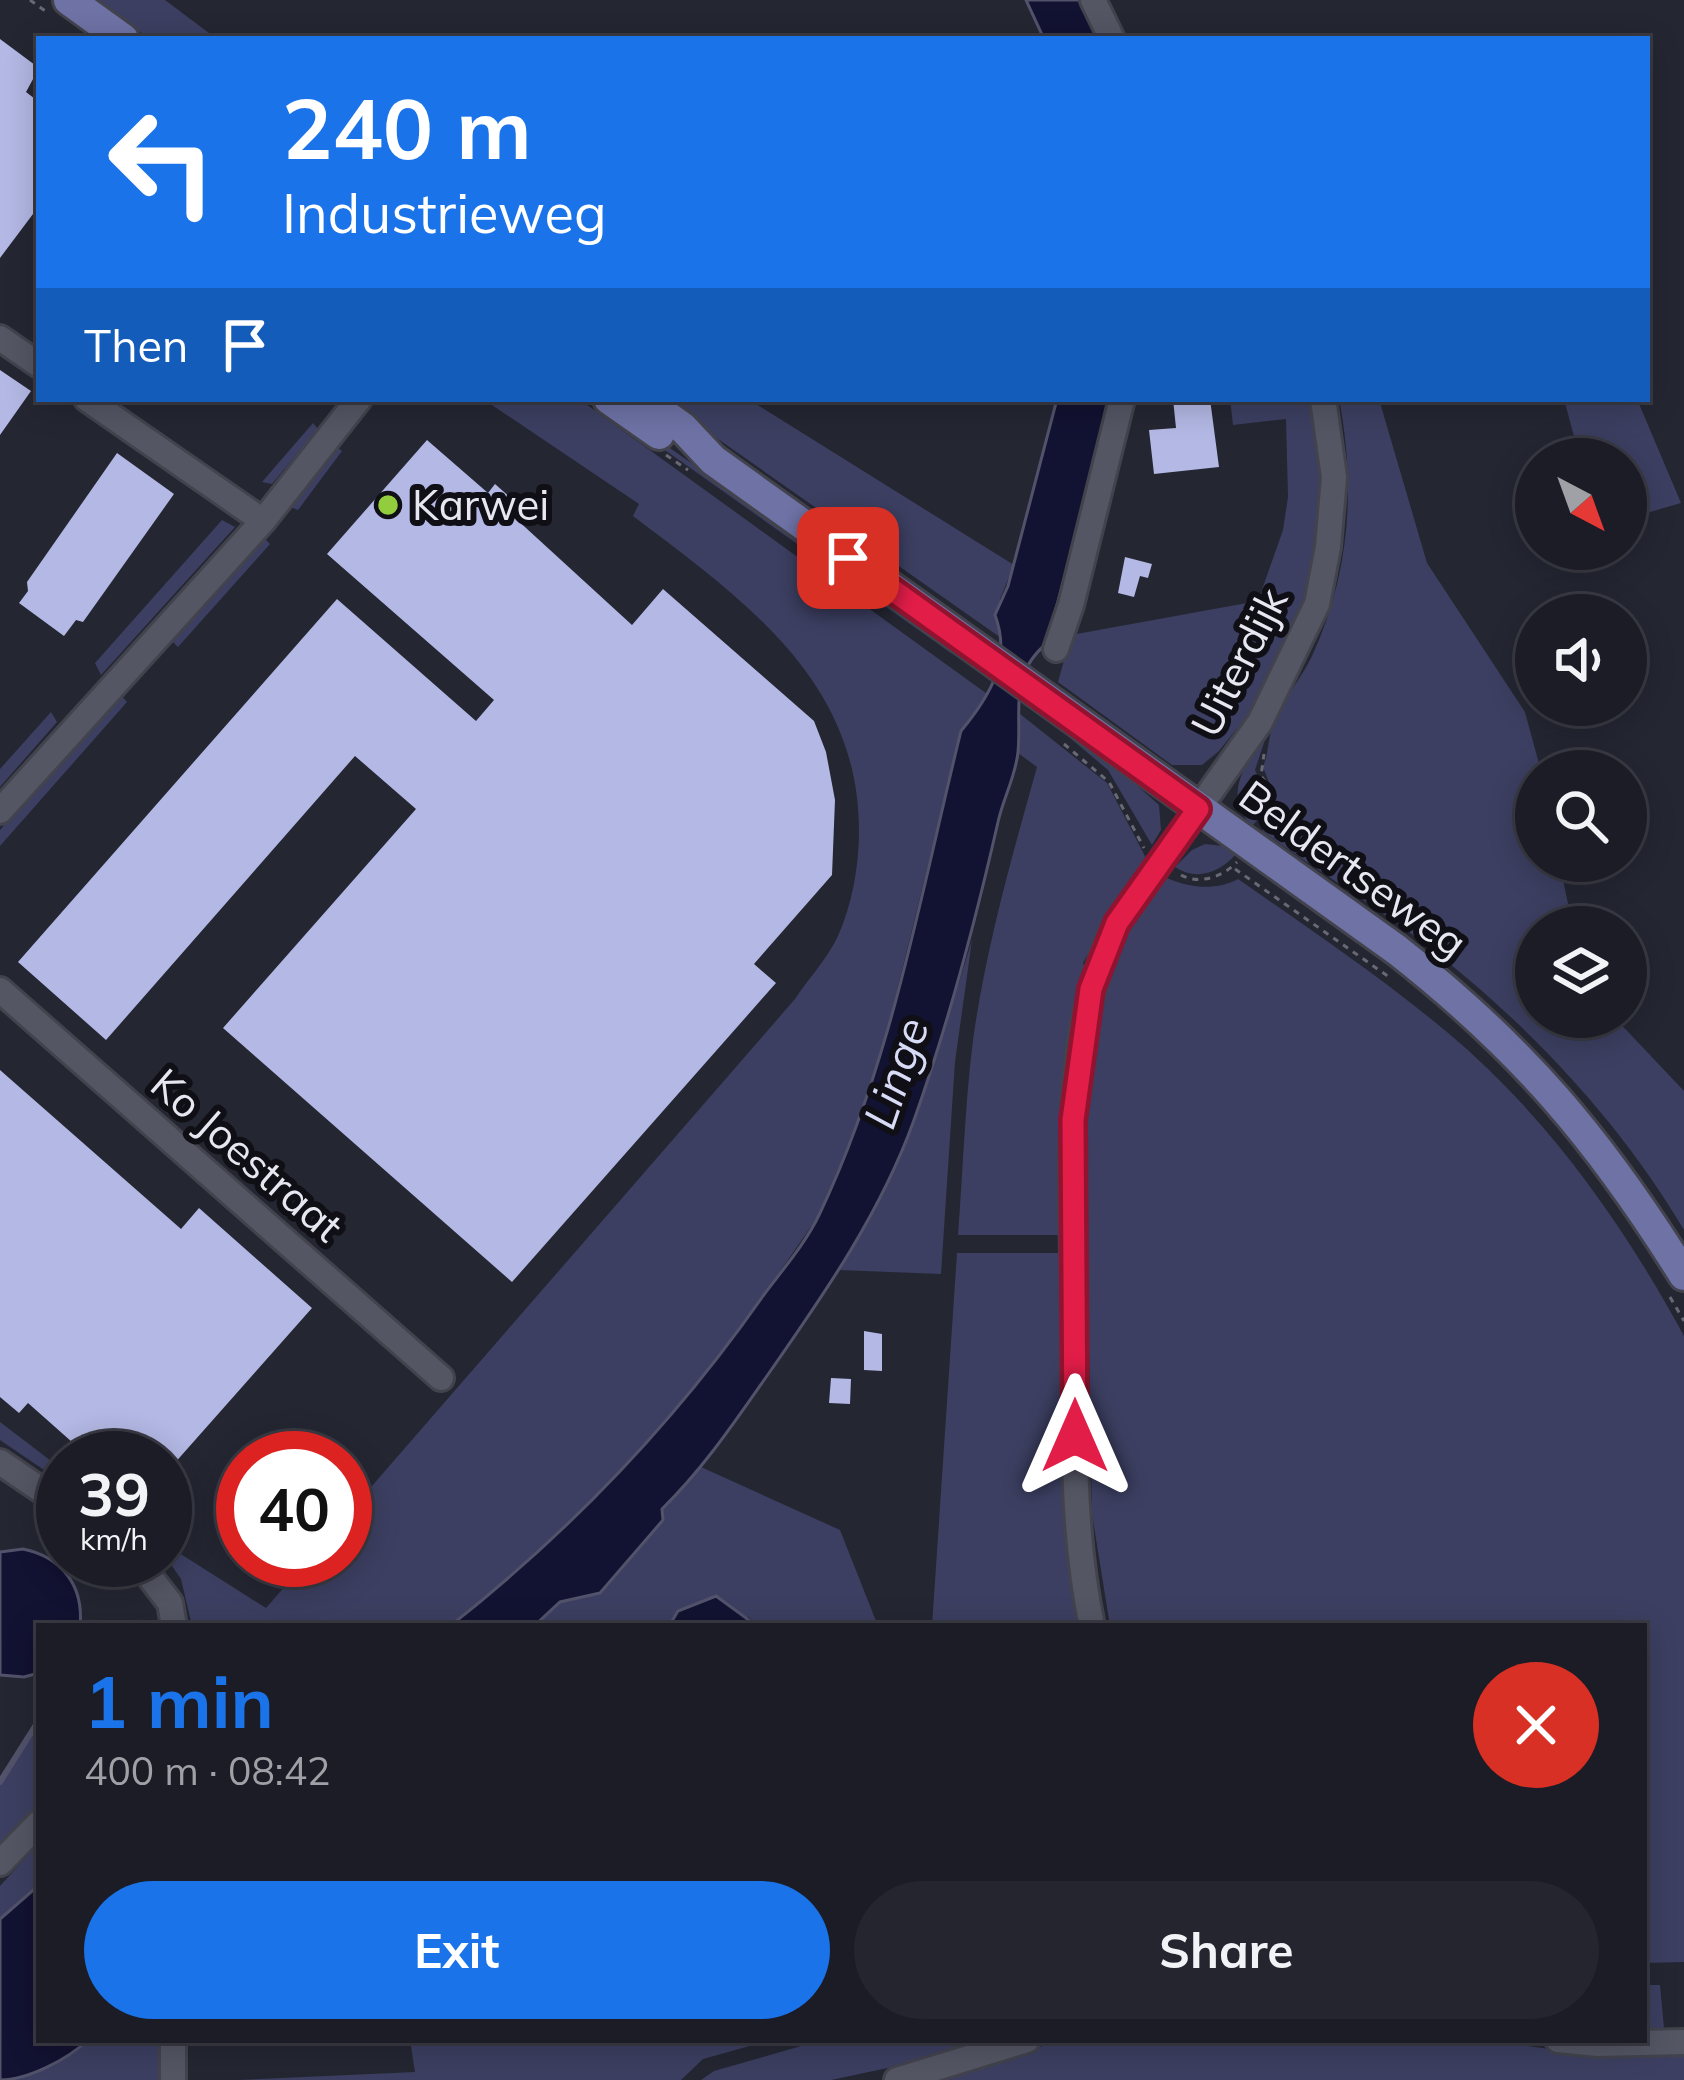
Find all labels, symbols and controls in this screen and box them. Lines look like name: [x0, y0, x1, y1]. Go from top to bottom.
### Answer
text: 240 m: [282, 75, 532, 180]
icon: left: [84, 84, 240, 240]
text: Industrieweg: [282, 179, 607, 247]
icon: arrive: [212, 312, 278, 378]
text: Then: [84, 317, 188, 373]
north arrow: [1515, 438, 1647, 570]
map controls: [1515, 438, 1647, 1038]
place label: Karwei: [412, 478, 549, 531]
marker: Karwei: [375, 492, 401, 518]
pin: [797, 507, 899, 609]
icon: arrive: [815, 525, 881, 591]
street label: Uiterdijk: [1179, 578, 1299, 745]
button: sound: [1515, 594, 1647, 726]
button: search: [1515, 750, 1647, 882]
street label: Beldertseweg: [1229, 768, 1477, 969]
button: layers: [1515, 906, 1647, 1038]
water label: Linge: [850, 1010, 940, 1135]
street label: Ko Joestraat: [140, 1057, 354, 1252]
position arrow: [1012, 1373, 1138, 1499]
speed limit sign: 40: [216, 1431, 372, 1587]
text: 39: [78, 1456, 150, 1531]
text: km/h: [80, 1520, 148, 1558]
text: 1 min: [84, 1656, 274, 1746]
button: close: [1473, 1662, 1599, 1788]
text: 400 m · 08:42: [84, 1746, 330, 1795]
button: Exit: [84, 1881, 830, 2019]
button: Share: [854, 1881, 1599, 2019]

